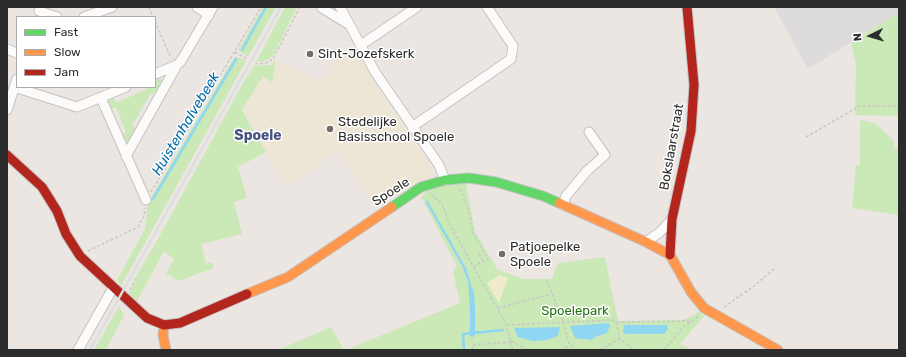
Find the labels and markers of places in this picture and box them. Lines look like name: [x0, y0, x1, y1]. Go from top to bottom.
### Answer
place label: Sint-Jozefskerk: [318, 46, 414, 62]
marker: Sint-Jozefskerk: [305, 49, 315, 59]
place label: Stedelijke Basisschool Spoele: [338, 114, 454, 145]
marker: Stedelijke Basisschool Spoele: [325, 124, 335, 134]
place label: Patjoepelke Spoele: [510, 239, 580, 270]
marker: Patjoepelke Spoele: [497, 249, 507, 259]

